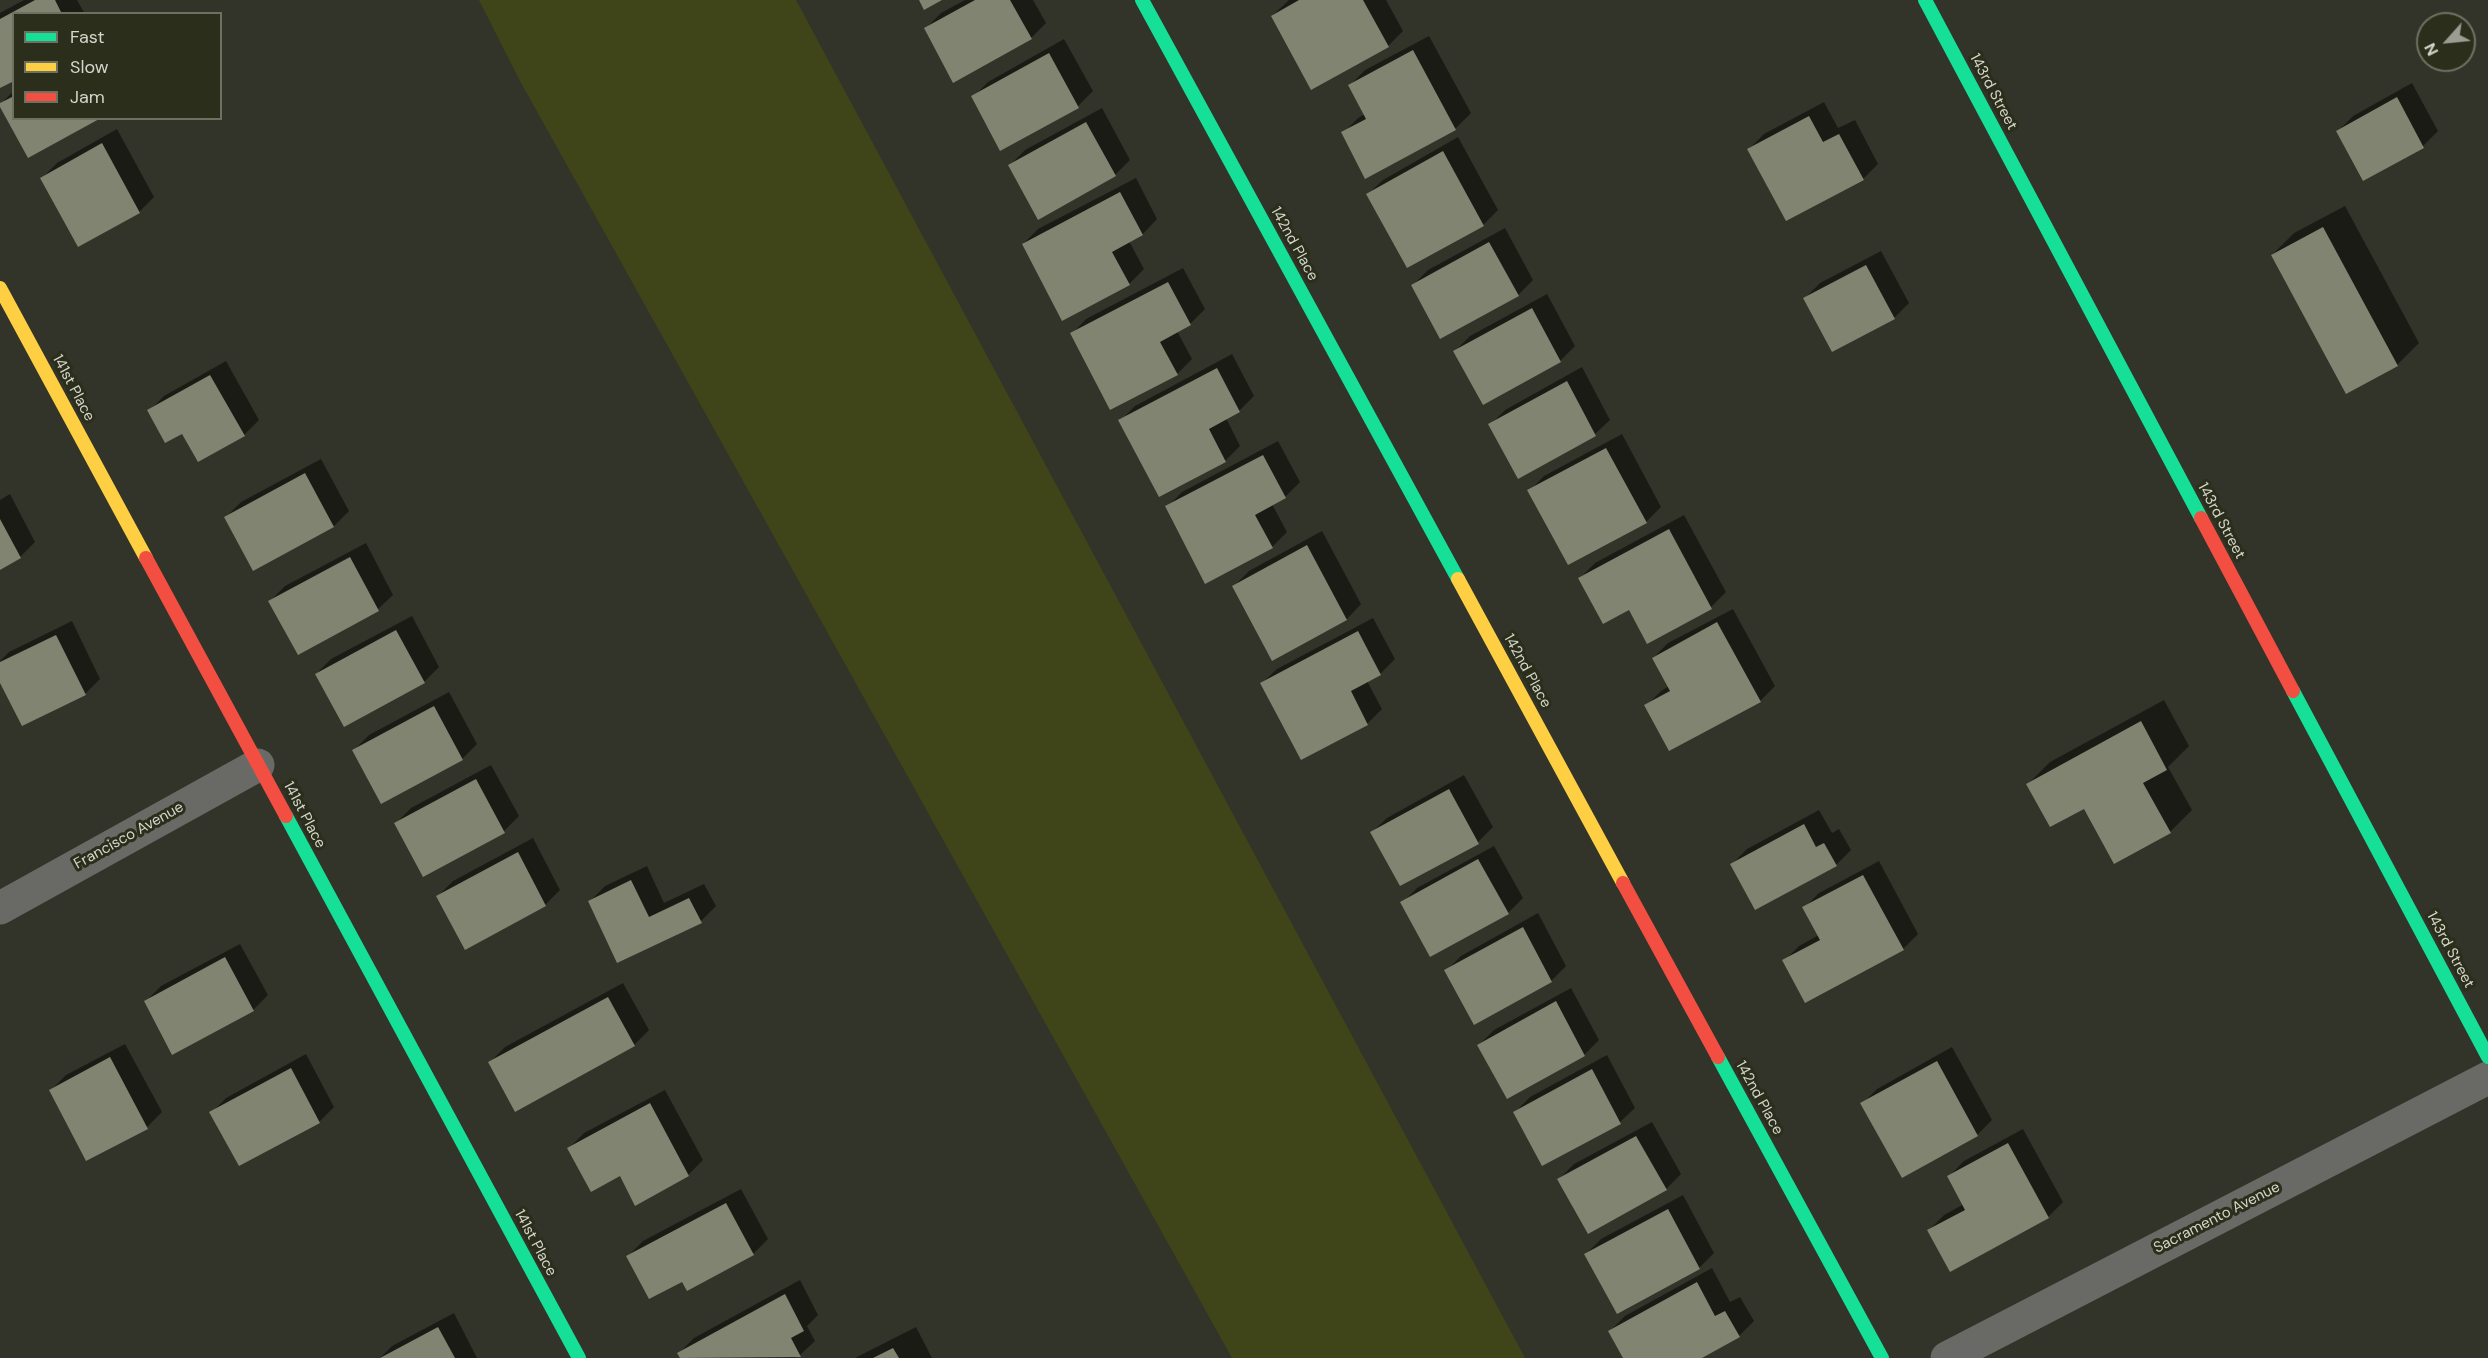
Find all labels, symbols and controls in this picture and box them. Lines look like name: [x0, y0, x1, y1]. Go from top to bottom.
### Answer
legend: [12, 12, 222, 120]
north arrow: [2416, 12, 2476, 72]
text: Fast: [70, 25, 105, 49]
text: N: [2419, 40, 2443, 59]
street label: 143rd Street: [1965, 51, 2021, 133]
text: Slow: [70, 55, 109, 79]
text: Jam: [70, 85, 105, 109]
street label: 142nd Place: [1266, 204, 1322, 284]
street label: 141st Place: [48, 352, 98, 424]
street label: 143rd Street: [2193, 480, 2249, 562]
street label: 142nd Place: [1499, 631, 1555, 711]
street label: 141st Place: [279, 779, 329, 851]
street label: Francisco Avenue: [71, 798, 187, 874]
street label: 143rd Street: [2422, 909, 2478, 991]
street label: 142nd Place: [1731, 1058, 1787, 1138]
street label: Sacramento Avenue: [2151, 1178, 2283, 1258]
street label: 141st Place: [510, 1207, 560, 1279]

